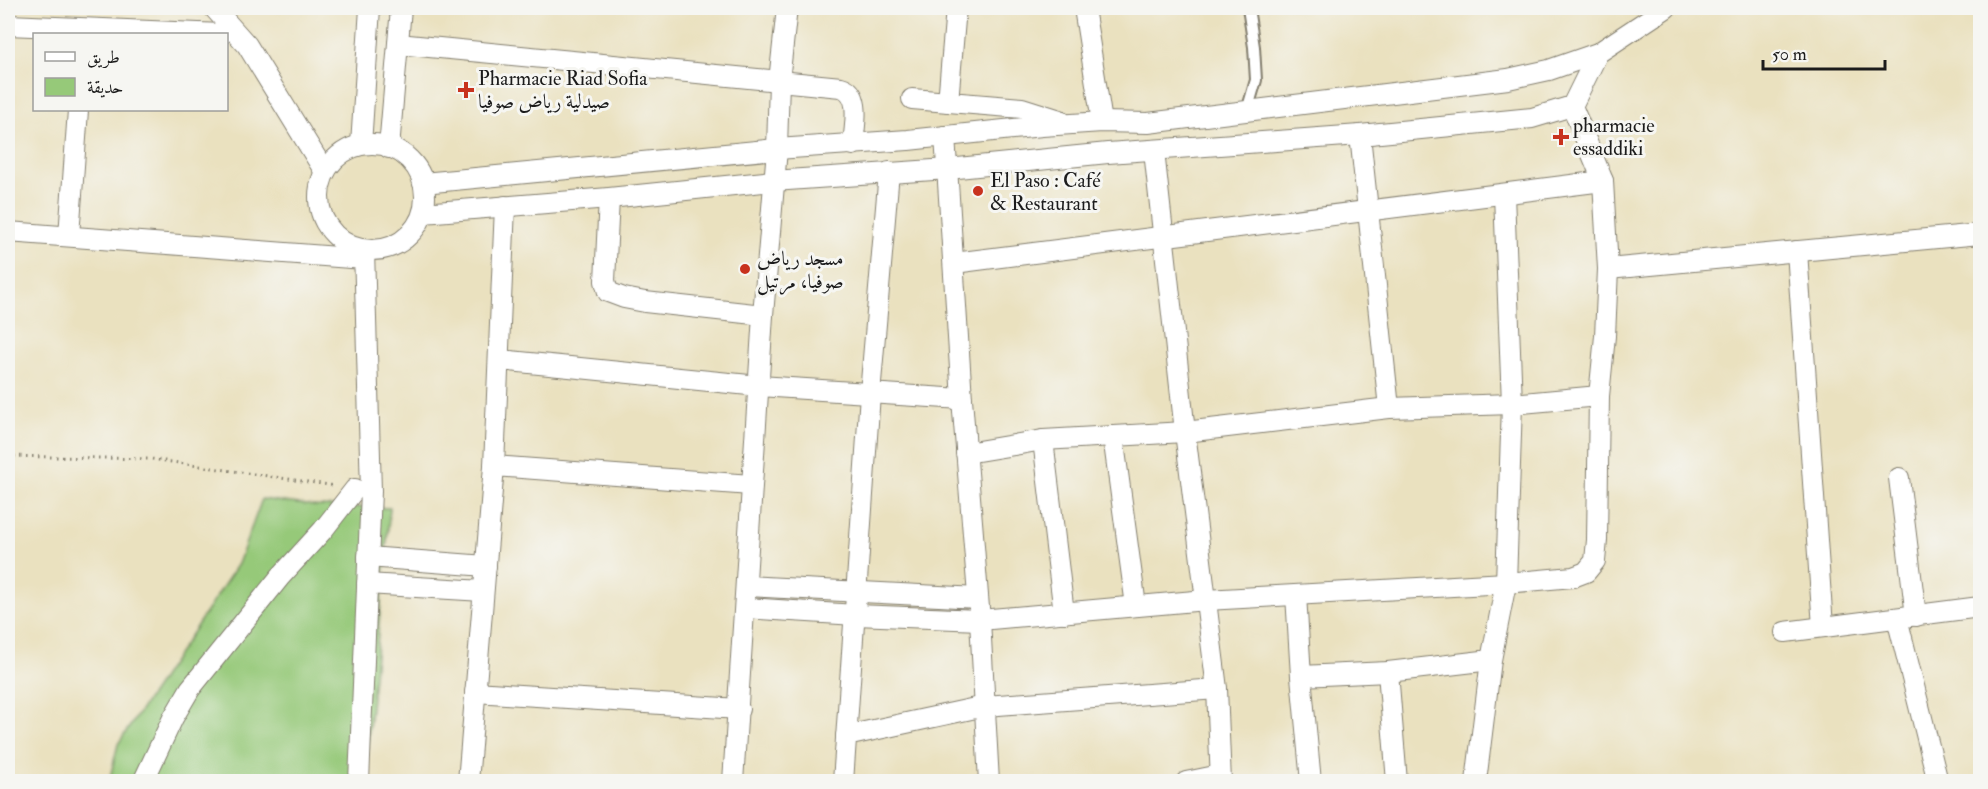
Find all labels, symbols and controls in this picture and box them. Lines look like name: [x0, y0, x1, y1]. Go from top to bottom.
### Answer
legend: [33, 33, 228, 111]
scale bar: [1763, 33, 1884, 71]
text: 50 m: [1772, 43, 1807, 66]
text: طريق: [87, 46, 120, 69]
place label: Pharmacie Riad Sofia صيدلية رياض صوفيا: [478, 66, 648, 114]
text: حديقة: [87, 76, 123, 99]
marker: Pharmacie Riad Sofia صيدلية رياض صوفيا: [459, 83, 473, 97]
place label: pharmacie essaddiki: [1572, 113, 1655, 161]
marker: pharmacie essaddiki: [1554, 130, 1568, 144]
place label: El Paso : Café & Restaurant: [990, 168, 1101, 216]
marker: El Paso : Café & Restaurant: [971, 184, 985, 198]
place label: مسجد رياض صوفيا، مرتیل: [757, 246, 844, 296]
marker: مسجد رياض صوفيا، مرتیل: [738, 262, 752, 276]

